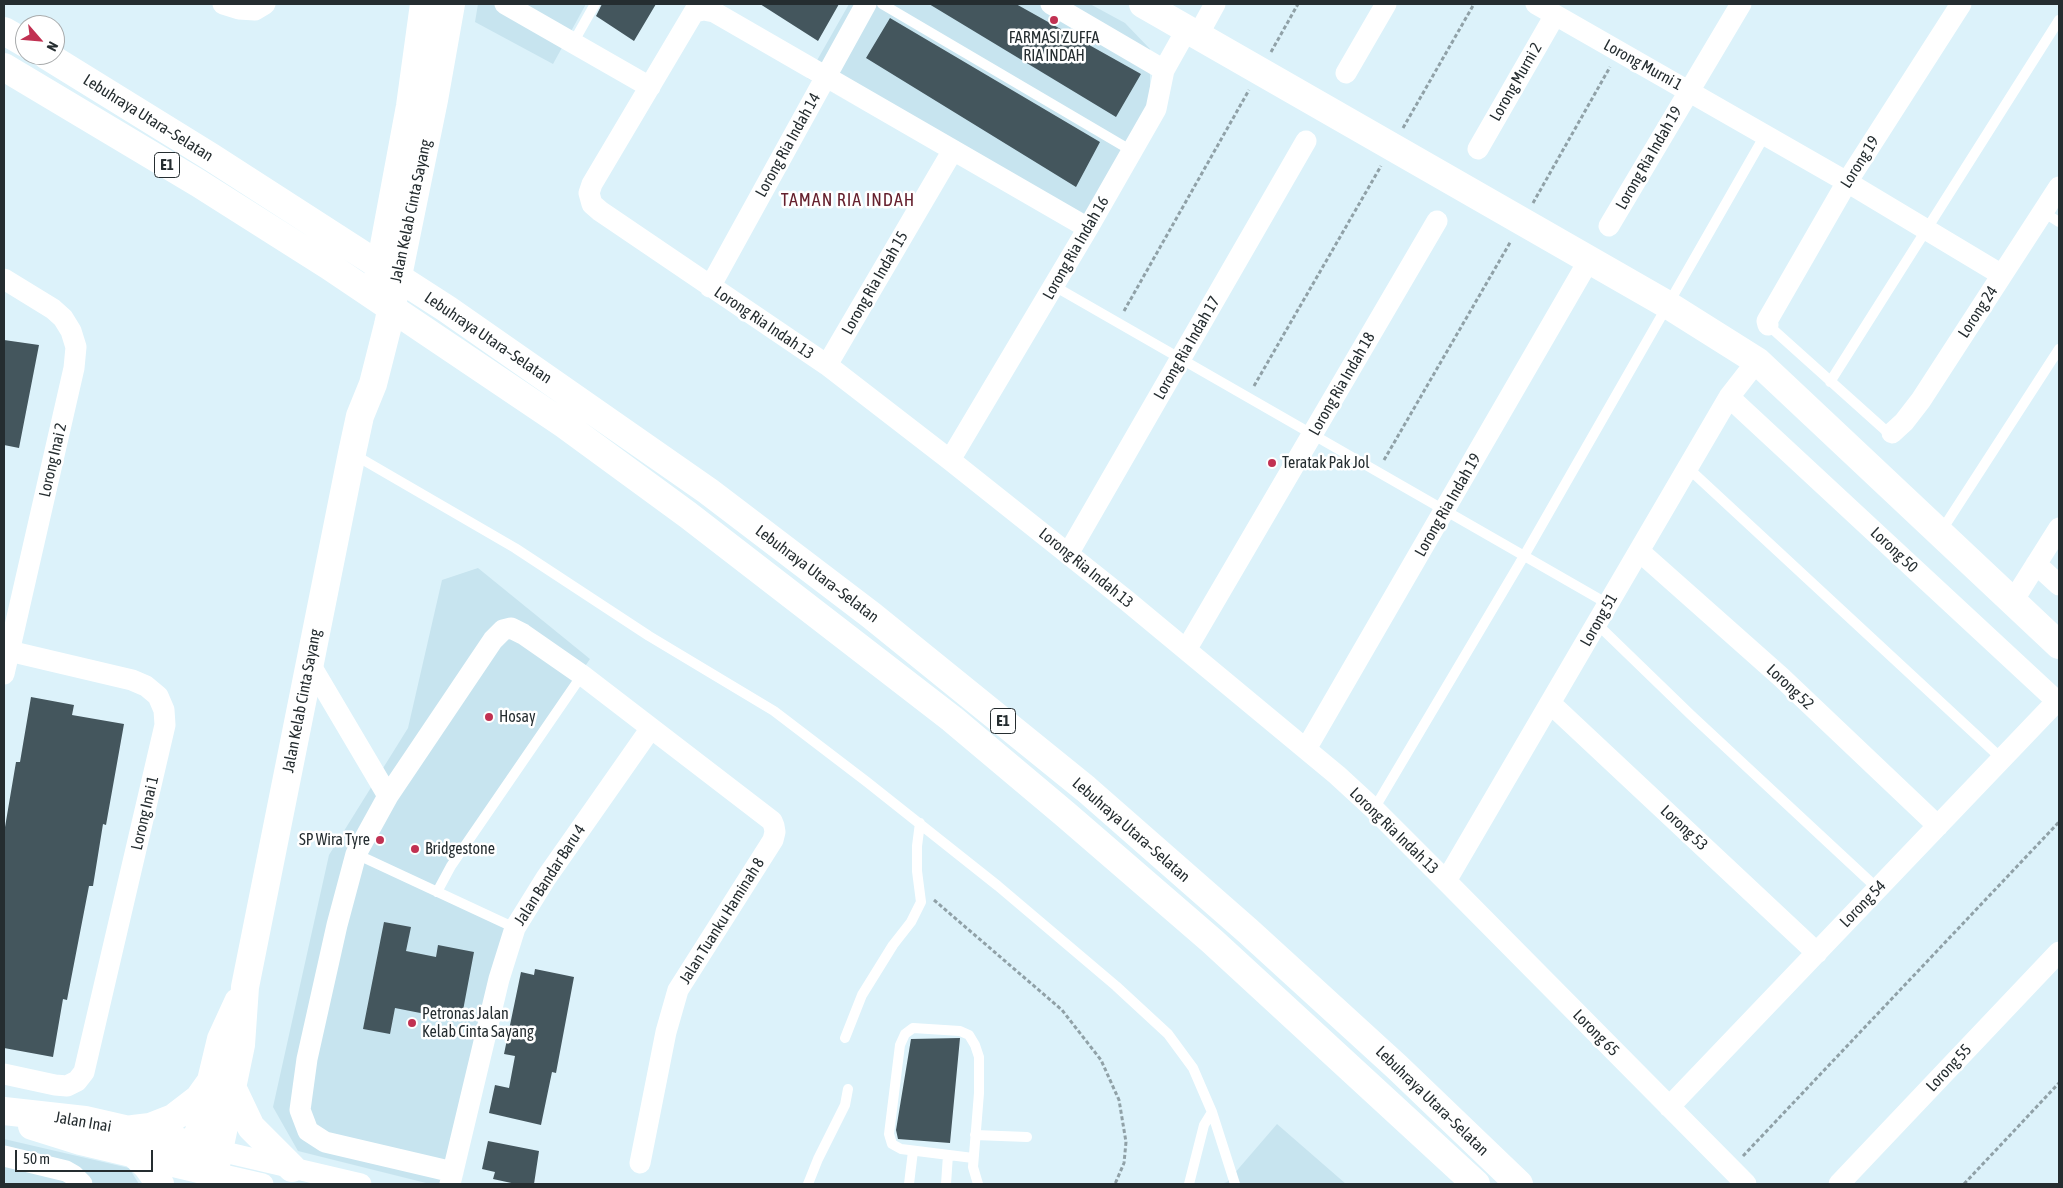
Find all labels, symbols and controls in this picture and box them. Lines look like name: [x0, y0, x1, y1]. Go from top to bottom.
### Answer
marker: FARMASI ZUFFA RIA INDAH: [1048, 14, 1060, 26]
north arrow: [15, 15, 65, 65]
place label: FARMASI ZUFFA RIA INDAH: [1009, 28, 1099, 66]
street label: Lorong Murni 1: [1600, 35, 1686, 95]
text: N: [43, 39, 61, 54]
street label: Lorong Murni 2: [1486, 39, 1546, 125]
street label: Lebuhraya Utara–Selatan: [79, 70, 217, 166]
street label: Lorong Ria Indah 14: [751, 90, 825, 200]
street label: Lorong Ria Indah 19: [1612, 103, 1686, 213]
street label: Lorong 19: [1837, 132, 1883, 192]
street label: Jalan Kelab Cinta Sayang: [386, 138, 436, 284]
road number: E1: [154, 152, 180, 178]
district label: TAMAN RIA INDAH: [779, 189, 917, 211]
street label: Lorong Ria Indah 16: [1039, 193, 1113, 303]
street label: Lorong Ria Indah 15: [838, 228, 912, 338]
street label: Lorong Ria Indah 13: [711, 283, 817, 363]
street label: Lorong 24: [1954, 283, 2002, 341]
street label: Lebuhraya Utara–Selatan: [421, 288, 555, 388]
street label: Lorong Ria Indah 17: [1150, 293, 1224, 403]
street label: Lorong Ria Indah 18: [1305, 329, 1379, 439]
street label: Lorong Inai 2: [35, 421, 71, 499]
street label: Lorong Ria Indah 19: [1411, 450, 1485, 560]
place label: Teratak Pak Jol: [1282, 453, 1370, 473]
marker: Teratak Pak Jol: [1266, 457, 1278, 469]
street label: Lebuhraya Utara–Selatan: [751, 521, 883, 627]
street label: Lorong 50: [1866, 523, 1922, 577]
street label: Lorong Ria Indah 13: [1035, 524, 1137, 612]
street label: Lorong 51: [1576, 590, 1622, 650]
street label: Jalan Kelab Cinta Sayang: [279, 628, 325, 774]
street label: Lorong 52: [1762, 660, 1818, 714]
place label: Hosay: [499, 707, 535, 727]
road number: E1: [990, 708, 1016, 734]
marker: Hosay: [483, 711, 495, 723]
street label: Lorong Inai 1: [127, 774, 163, 852]
street label: Lebuhraya Utara–Selatan: [1068, 774, 1194, 886]
street label: Lorong Ria Indah 13: [1346, 784, 1442, 878]
street label: Lorong 53: [1656, 801, 1712, 855]
street label: Jalan Bandar Baru 4: [510, 821, 590, 929]
place label: SP Wira Tyre: [299, 830, 370, 850]
marker: SP Wira Tyre: [374, 834, 386, 846]
place label: Bridgestone: [425, 839, 495, 859]
marker: Bridgestone: [409, 843, 421, 855]
street label: Jalan Tuanku Haminah 8: [675, 854, 769, 988]
street label: Lorong 54: [1836, 877, 1890, 931]
place label: Petronas Jalan Kelab Cinta Sayang: [422, 1004, 534, 1042]
street label: Lorong 65: [1569, 1006, 1623, 1060]
marker: Petronas Jalan Kelab Cinta Sayang: [406, 1017, 418, 1029]
street label: Lorong 55: [1922, 1040, 1976, 1096]
street label: Lebuhraya Utara–Selatan: [1372, 1042, 1492, 1160]
street label: Jalan Inai: [53, 1108, 113, 1136]
scale bar: [18, 1140, 155, 1172]
text: 50 m: [23, 1150, 50, 1167]

